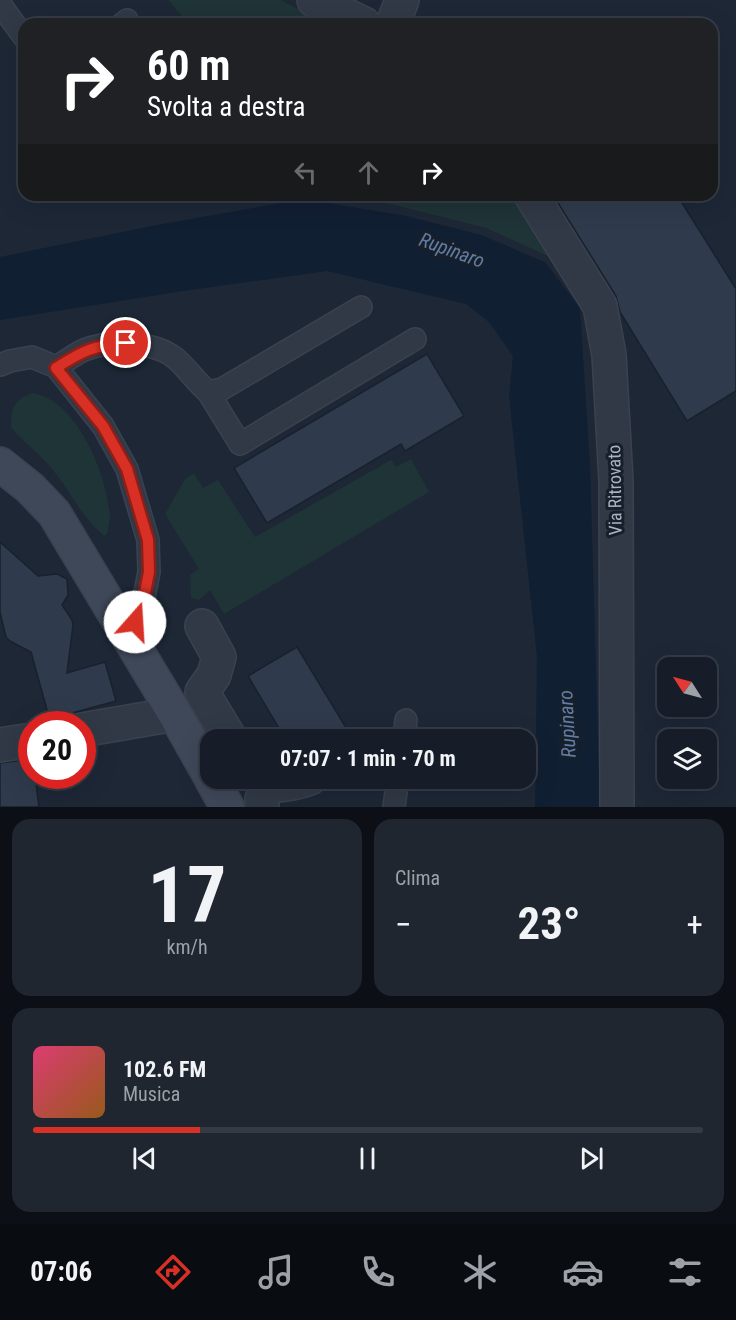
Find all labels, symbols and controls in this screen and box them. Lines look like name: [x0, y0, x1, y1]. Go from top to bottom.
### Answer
text: 60 m: [147, 41, 230, 90]
icon: right: [48, 42, 126, 120]
text: Svolta a destra: [147, 91, 305, 123]
icon: left: [289, 156, 322, 189]
icon: ahead: [352, 156, 385, 189]
icon: right: [415, 156, 448, 189]
water label: Rupinaro: [416, 227, 488, 273]
pin: [100, 317, 151, 368]
icon: arrive: [109, 326, 142, 359]
street label: Via Ritrovato: [603, 445, 626, 535]
position arrow: [103, 590, 167, 654]
north arrow: [657, 657, 717, 717]
map controls: [657, 657, 717, 789]
water label: Rupinaro: [553, 689, 581, 759]
speed limit sign: 20: [18, 711, 96, 789]
button: layers: [657, 729, 717, 789]
text: 07:07 · 1 min · 70 m: [280, 746, 456, 771]
text: 17: [148, 850, 226, 941]
text: Clima: [395, 866, 440, 890]
text: 23°: [518, 897, 581, 950]
text: −: [395, 905, 412, 944]
text: +: [687, 905, 703, 944]
text: km/h: [166, 935, 208, 959]
text: 102.6 FM: [123, 1057, 206, 1082]
text: Musica: [123, 1082, 180, 1106]
icon: previous: [128, 1142, 161, 1175]
icon: pause: [351, 1142, 384, 1175]
icon: next: [575, 1142, 608, 1175]
icon: directions: [152, 1251, 194, 1293]
icon: music: [255, 1251, 297, 1293]
icon: phone: [357, 1251, 399, 1293]
icon: climate: [459, 1251, 501, 1293]
icon: car: [562, 1251, 604, 1293]
icon: filters: [664, 1251, 706, 1293]
text: 07:06: [30, 1256, 92, 1288]

